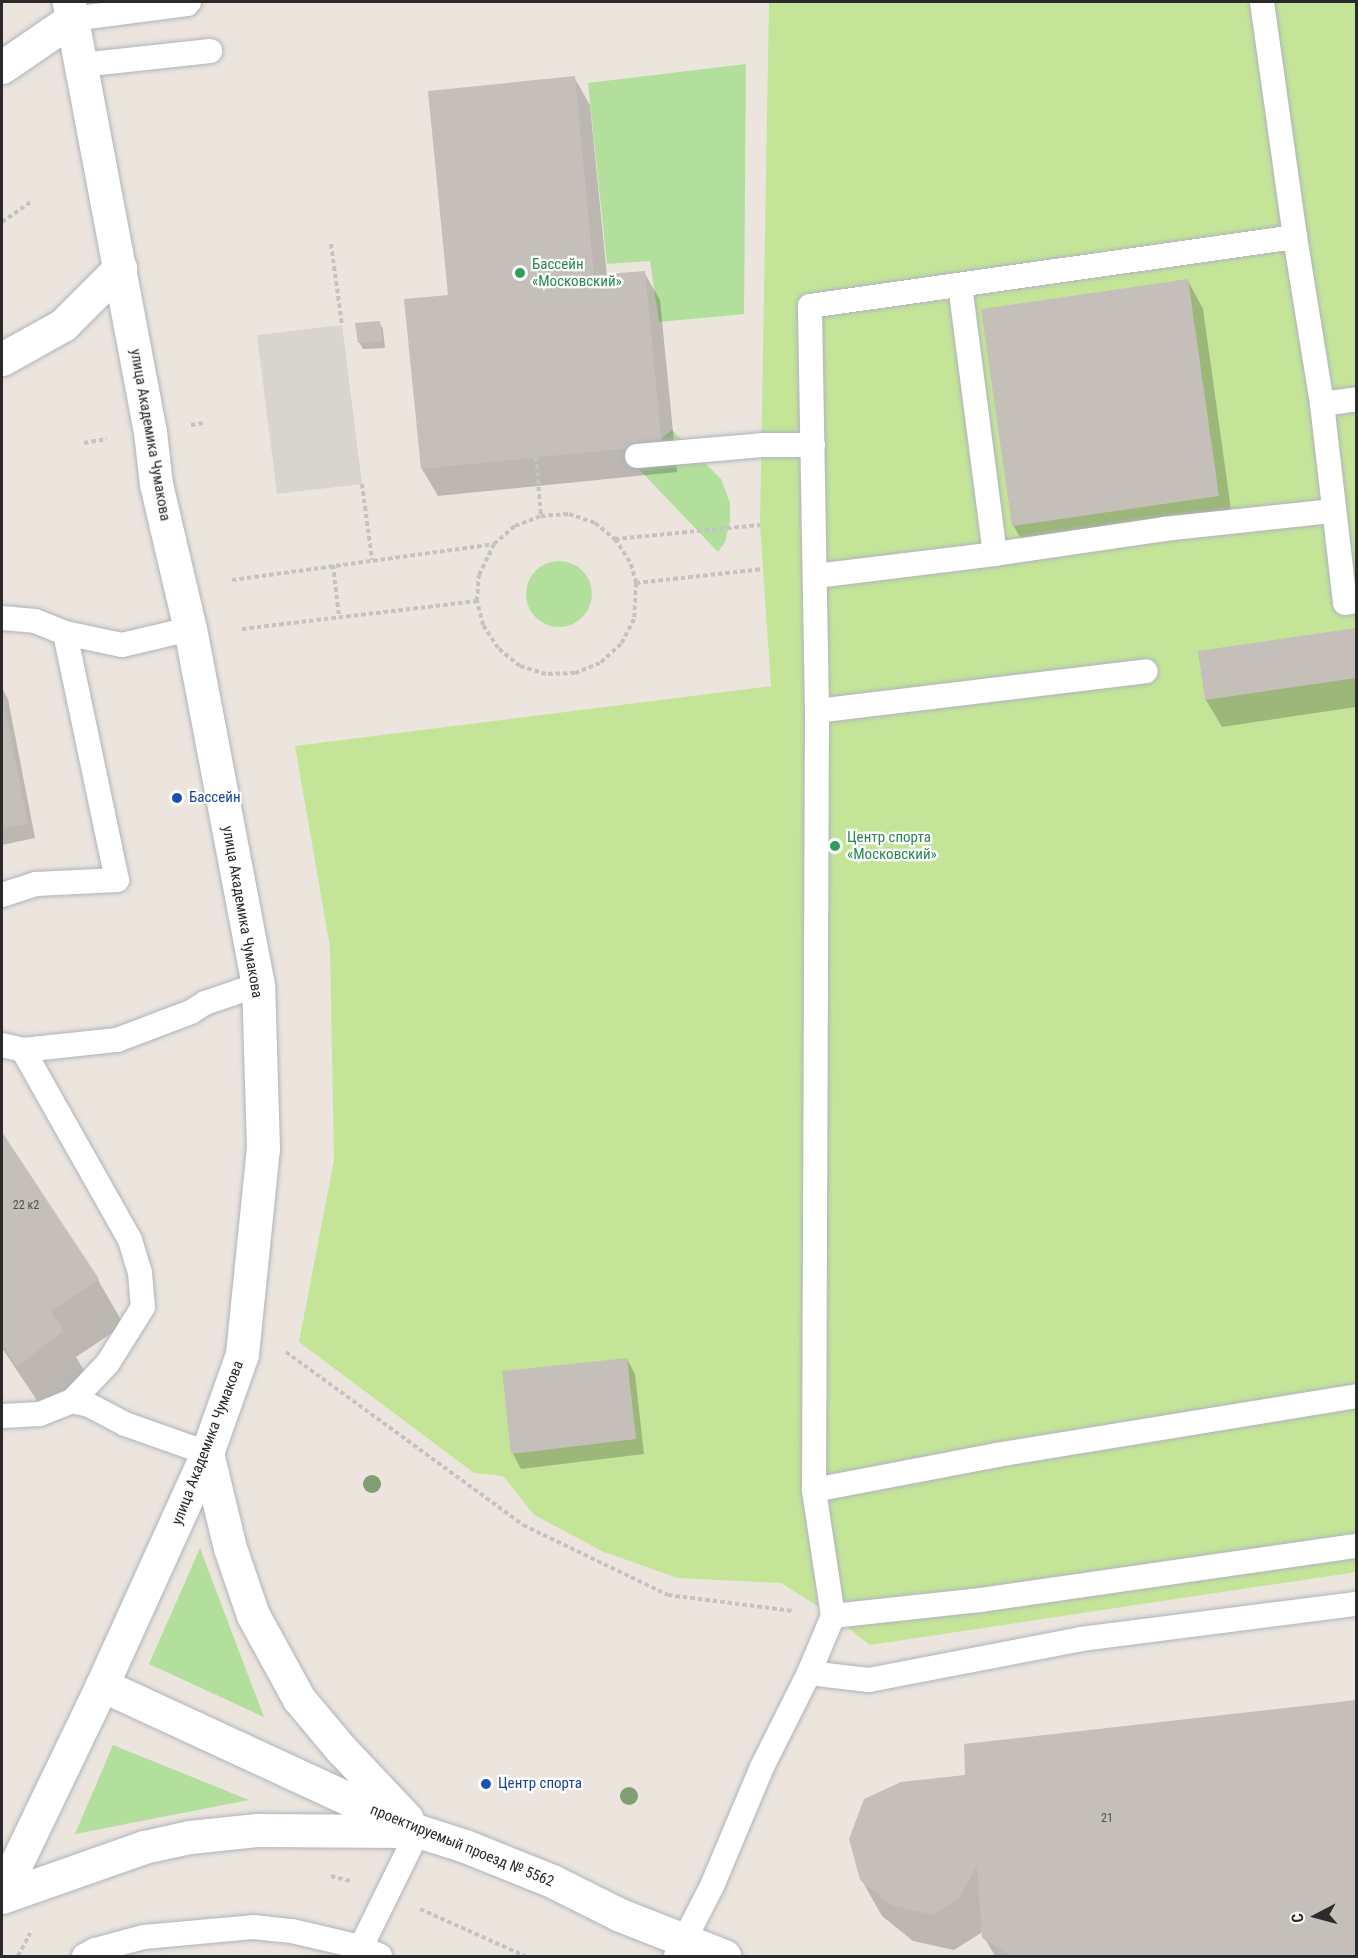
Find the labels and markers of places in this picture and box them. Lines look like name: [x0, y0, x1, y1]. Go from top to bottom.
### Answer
place label: Бассейн «Московский»: [532, 255, 622, 290]
marker: Бассейн «Московский»: [513, 266, 527, 280]
place label: Бассейн: [189, 789, 241, 807]
marker: Бассейн: [170, 791, 184, 805]
place label: Центр спорта «Московский»: [847, 828, 937, 863]
marker: Центр спорта «Московский»: [828, 839, 842, 853]
place label: Центр спорта: [498, 1775, 582, 1793]
marker: Центр спорта: [479, 1777, 493, 1791]

